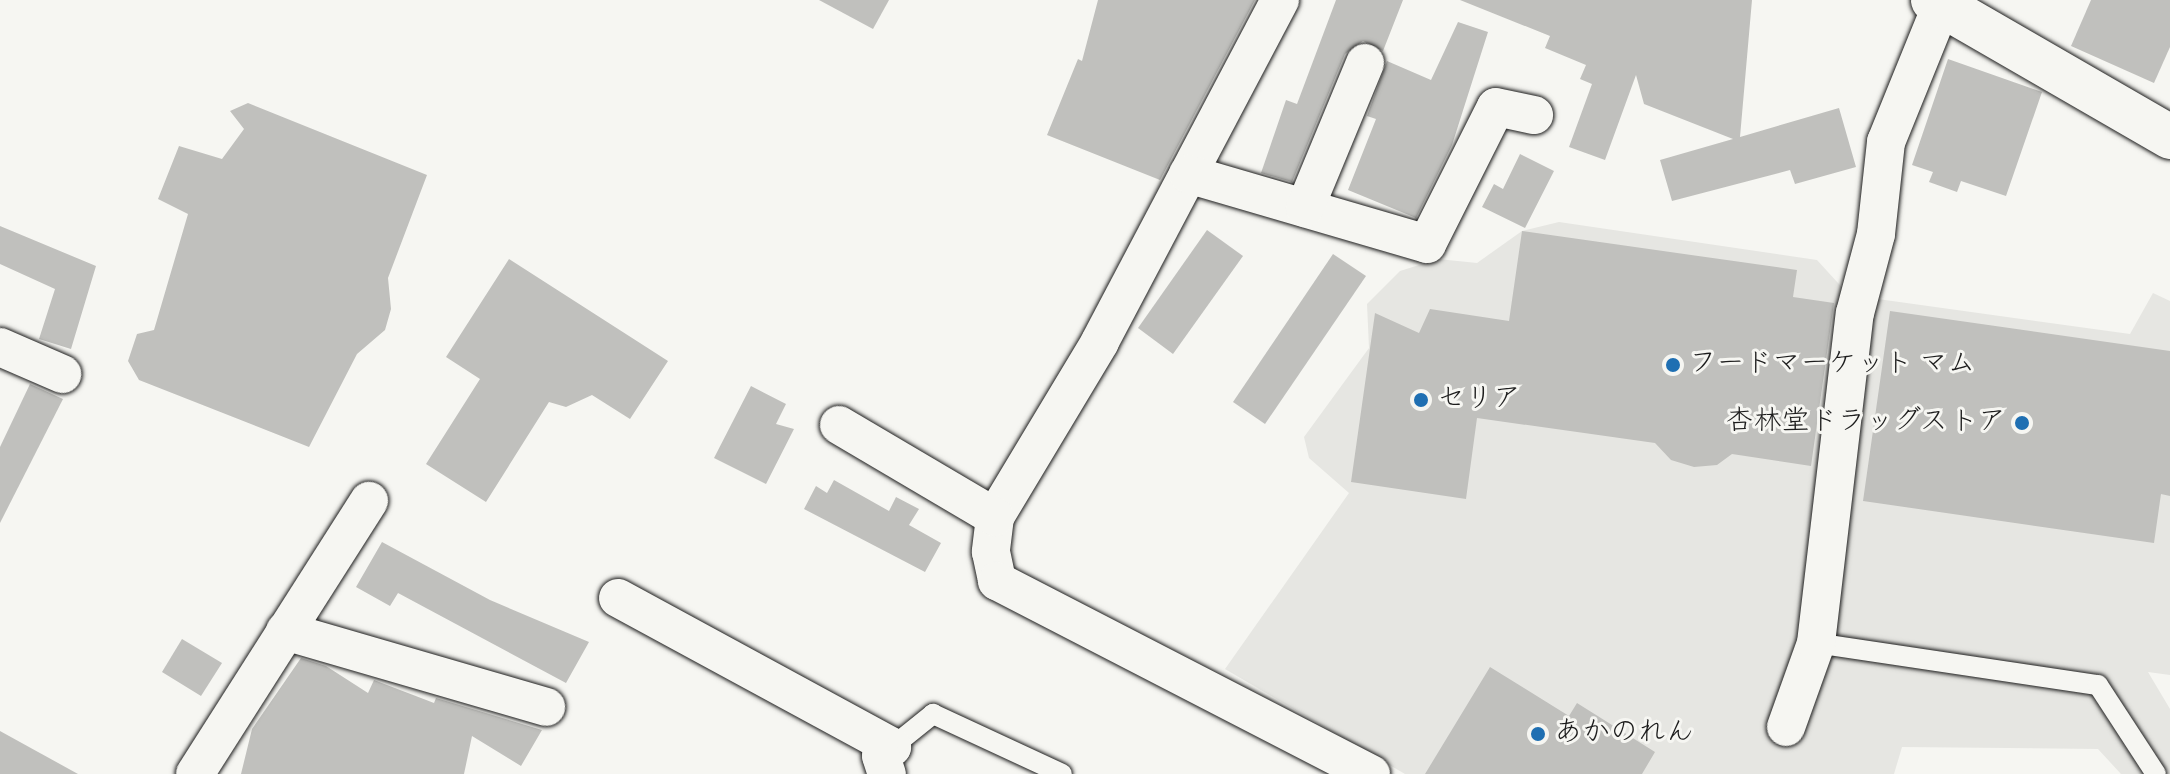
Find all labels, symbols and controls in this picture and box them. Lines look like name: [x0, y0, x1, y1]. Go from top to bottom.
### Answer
place label: フードマーケット マム: [1689, 348, 1975, 382]
marker: フードマーケット マム: [1664, 356, 1682, 374]
place label: セリア: [1437, 383, 1521, 417]
marker: セリア: [1412, 391, 1430, 409]
place label: 杏林堂ドラッグストア: [1726, 406, 2006, 440]
marker: 杏林堂ドラッグストア: [2013, 414, 2031, 432]
place label: あかのれん: [1554, 717, 1694, 751]
marker: あかのれん: [1529, 725, 1547, 743]

